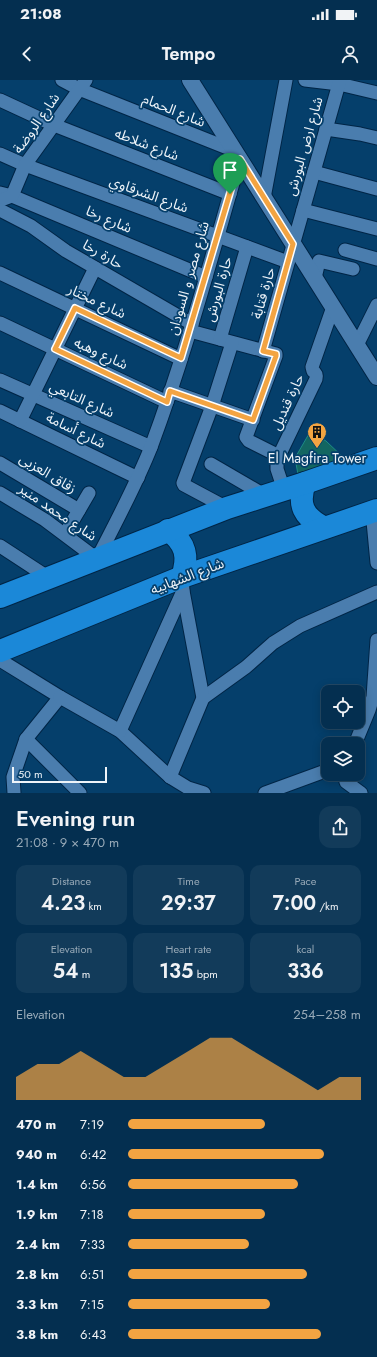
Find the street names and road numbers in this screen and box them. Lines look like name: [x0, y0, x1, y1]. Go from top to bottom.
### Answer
street label: شارع الحمام: [139, 88, 209, 133]
street label: شارع الروضة: [8, 89, 65, 158]
street label: شارع ارض البورش: [280, 94, 329, 198]
street label: شارع شلاطه: [112, 123, 182, 166]
street label: شارع الشرقاوي: [106, 170, 191, 219]
street label: شارع رخا: [82, 200, 135, 239]
street label: شارع مصر و السودان: [162, 219, 215, 337]
street label: حارة رخا: [79, 234, 127, 274]
street label: حارة البورش: [199, 254, 237, 324]
street label: حارة قتابة: [246, 265, 280, 321]
street label: شارع مختار: [63, 278, 129, 324]
street label: شارع وهبه: [70, 332, 131, 375]
street label: حارة قنديل: [265, 371, 309, 433]
street label: شارع التابعي: [46, 376, 118, 423]
street label: شارع أسامة: [42, 407, 109, 454]
street label: زقاق العزبى: [16, 448, 80, 498]
street label: شارع محمد منير: [14, 478, 101, 546]
street label: شارع الشهابيه: [147, 553, 227, 600]

